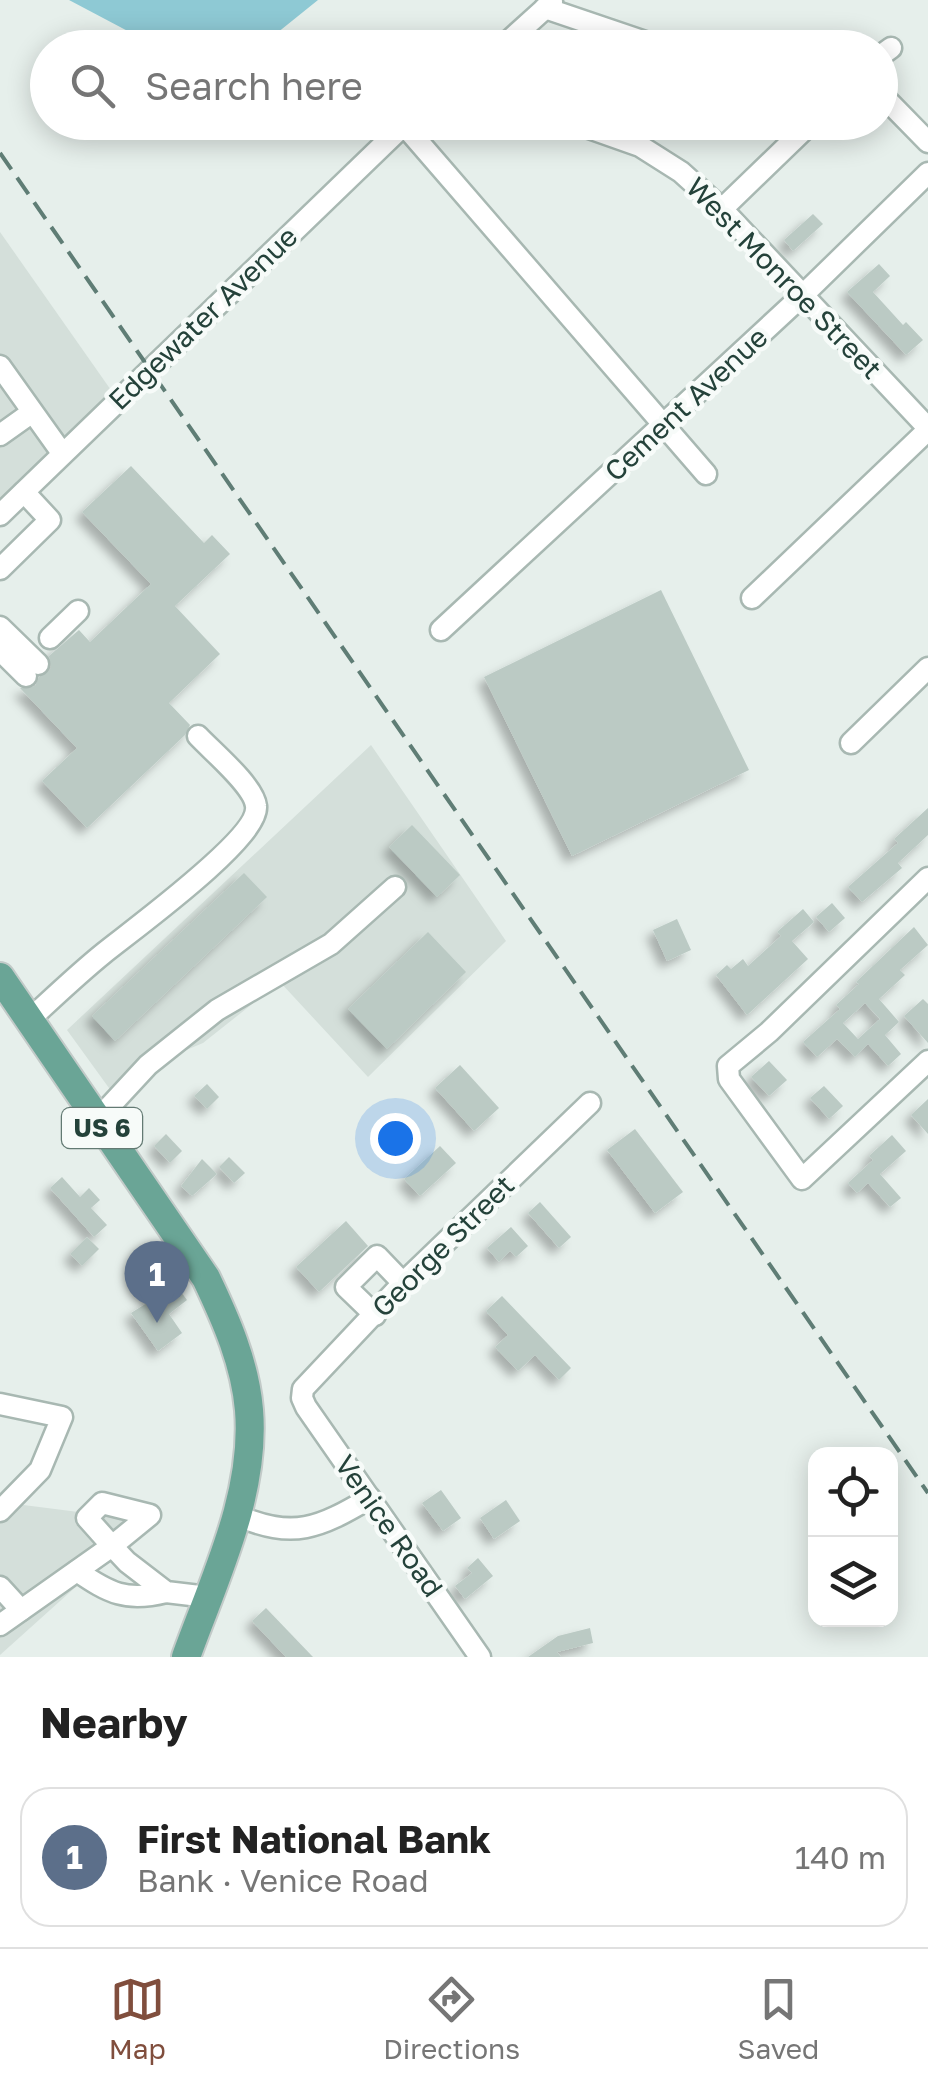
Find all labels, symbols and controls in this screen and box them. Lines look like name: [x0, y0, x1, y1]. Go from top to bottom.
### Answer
search box: [30, 30, 898, 140]
icon: search: [65, 58, 120, 113]
text: Search here: [145, 63, 363, 108]
street label: West Monroe Street: [680, 170, 889, 385]
street label: Edgewater Avenue: [102, 219, 304, 416]
street label: Cement Avenue: [598, 320, 774, 487]
road number: US 6: [62, 1108, 142, 1148]
your location: [370, 1113, 421, 1164]
street label: George Street: [365, 1168, 520, 1323]
pin: 1: [124, 1240, 190, 1323]
map controls: [808, 1447, 898, 1627]
button: locate: [808, 1447, 898, 1537]
street label: Venice Road: [329, 1449, 450, 1603]
button: layers: [808, 1537, 898, 1627]
text: Nearby: [40, 1697, 188, 1747]
text: First National Bank: [137, 1816, 491, 1861]
text: 1: [66, 1838, 83, 1876]
text: 140 m: [795, 1838, 886, 1876]
text: Bank · Venice Road: [137, 1861, 429, 1899]
tab: Map: [109, 1972, 166, 2065]
tab: Directions: [383, 1972, 520, 2065]
tab: Saved: [737, 1972, 819, 2065]

